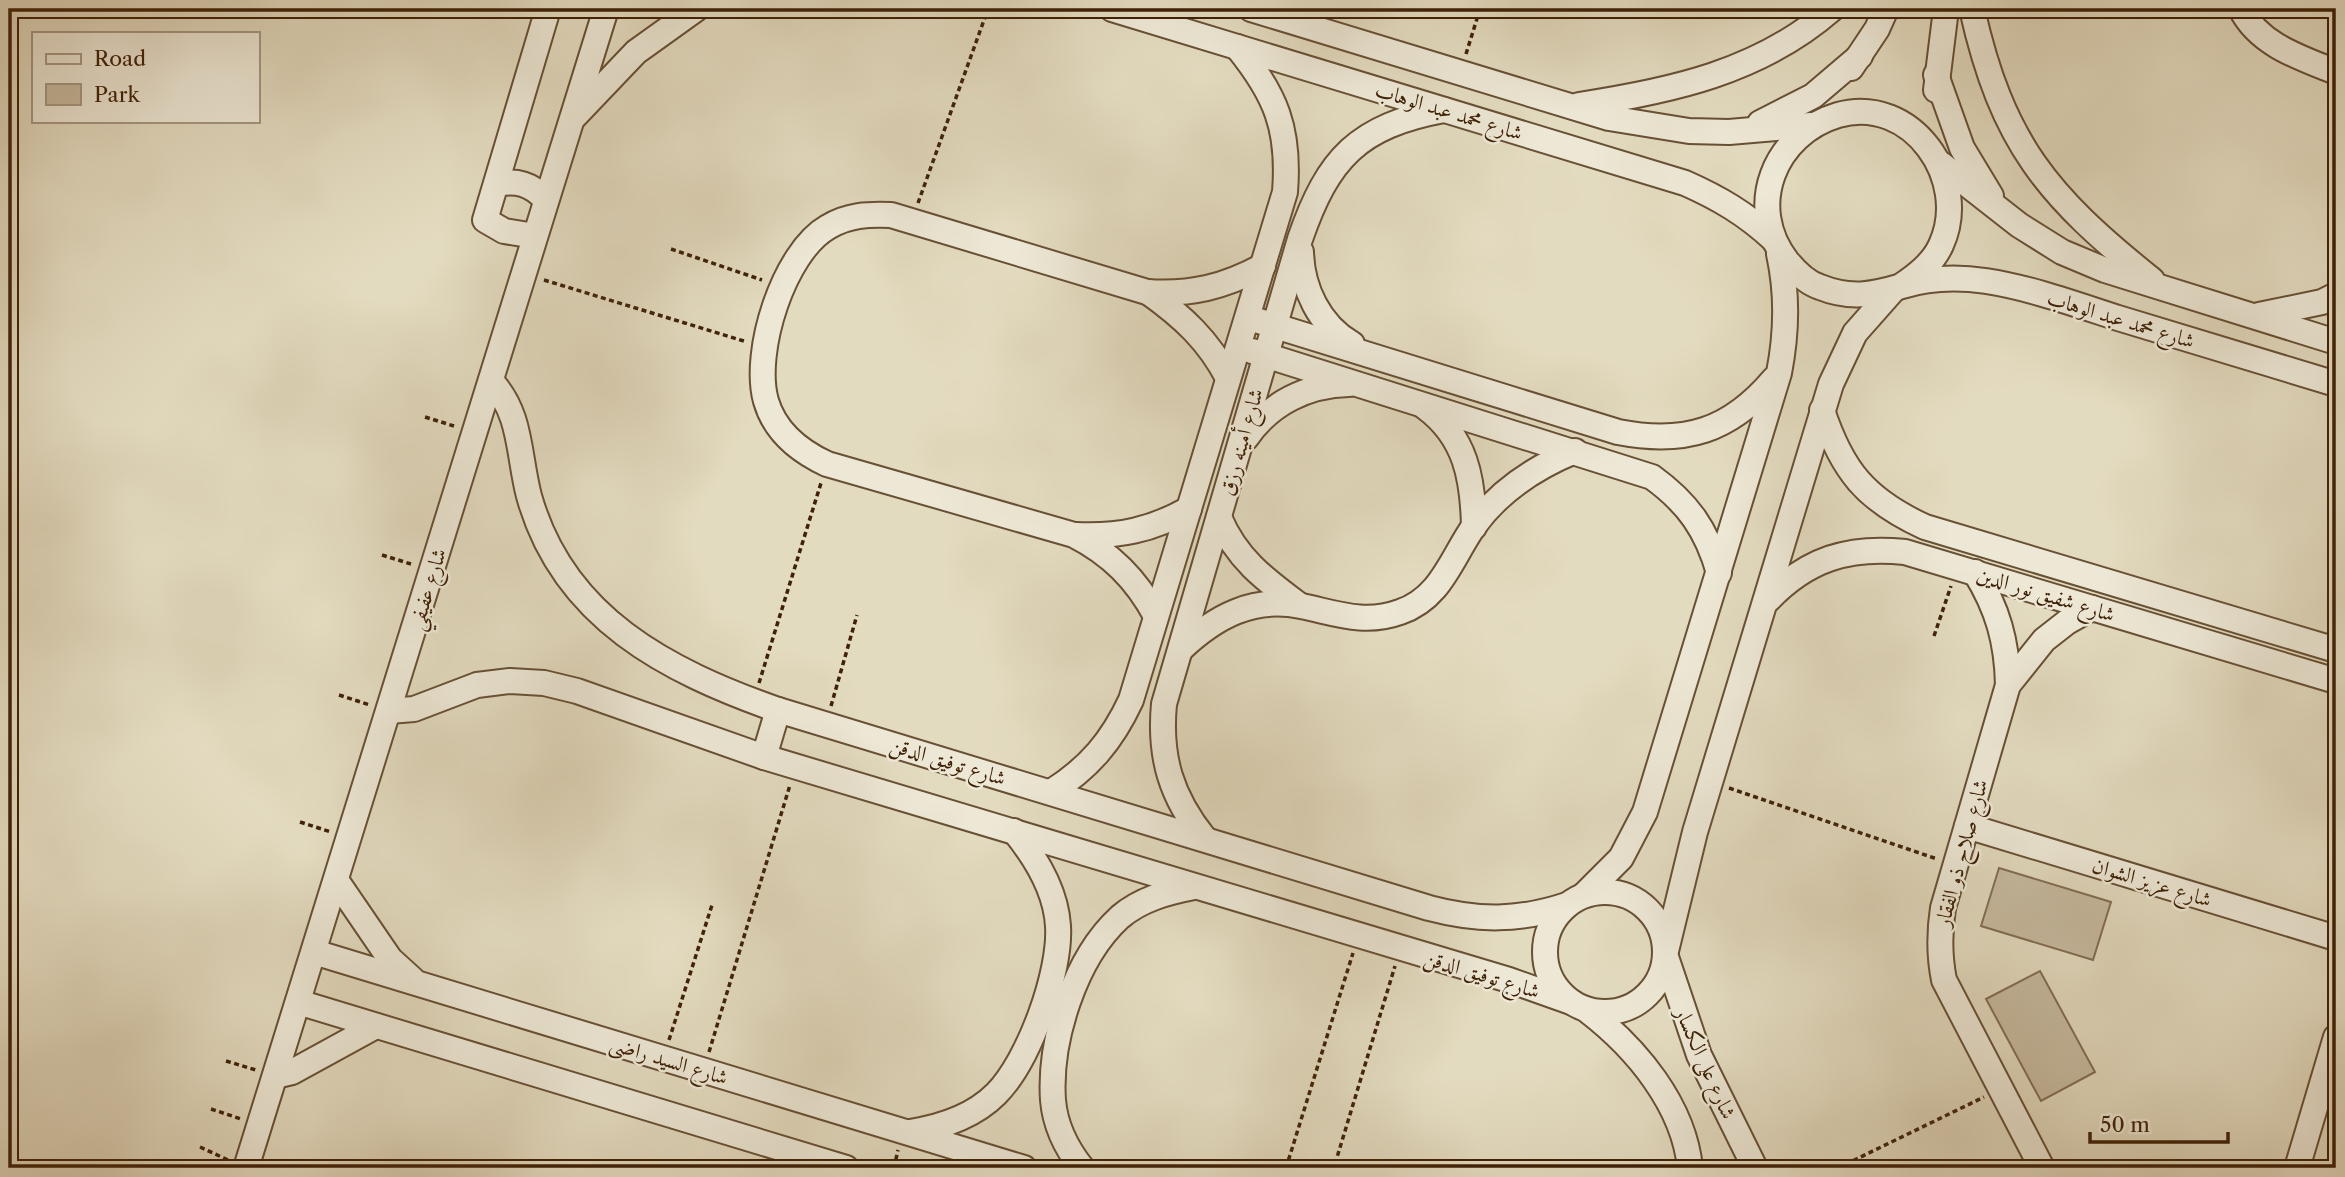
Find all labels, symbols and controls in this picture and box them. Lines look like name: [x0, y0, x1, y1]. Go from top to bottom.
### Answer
legend: [32, 32, 259, 122]
text: Road: [94, 46, 146, 71]
street label: شارع محمد عبد الوهاب: [1371, 77, 1526, 151]
text: Park: [94, 82, 140, 107]
street label: شارع محمد عبد الوهاب: [2043, 285, 2198, 359]
street label: شارع أمينه رزق: [1212, 385, 1274, 500]
street label: شارع عفيفي: [403, 545, 459, 635]
street label: شارع شفيق نور الدين: [1972, 561, 2118, 633]
street label: شارع توفيق الدقن: [885, 732, 1009, 796]
street label: شارع صلاح ذو الفقار: [1929, 777, 1999, 933]
street label: شارع عزيز الشوان: [2088, 852, 2215, 918]
street label: شارع توفيق الدقن: [1419, 945, 1543, 1009]
street label: شارع على الكسار: [1664, 1002, 1742, 1125]
street label: شارع السيد راضى: [605, 1030, 731, 1096]
scale bar: [2090, 1100, 2228, 1144]
text: 50 m: [2100, 1112, 2150, 1137]

